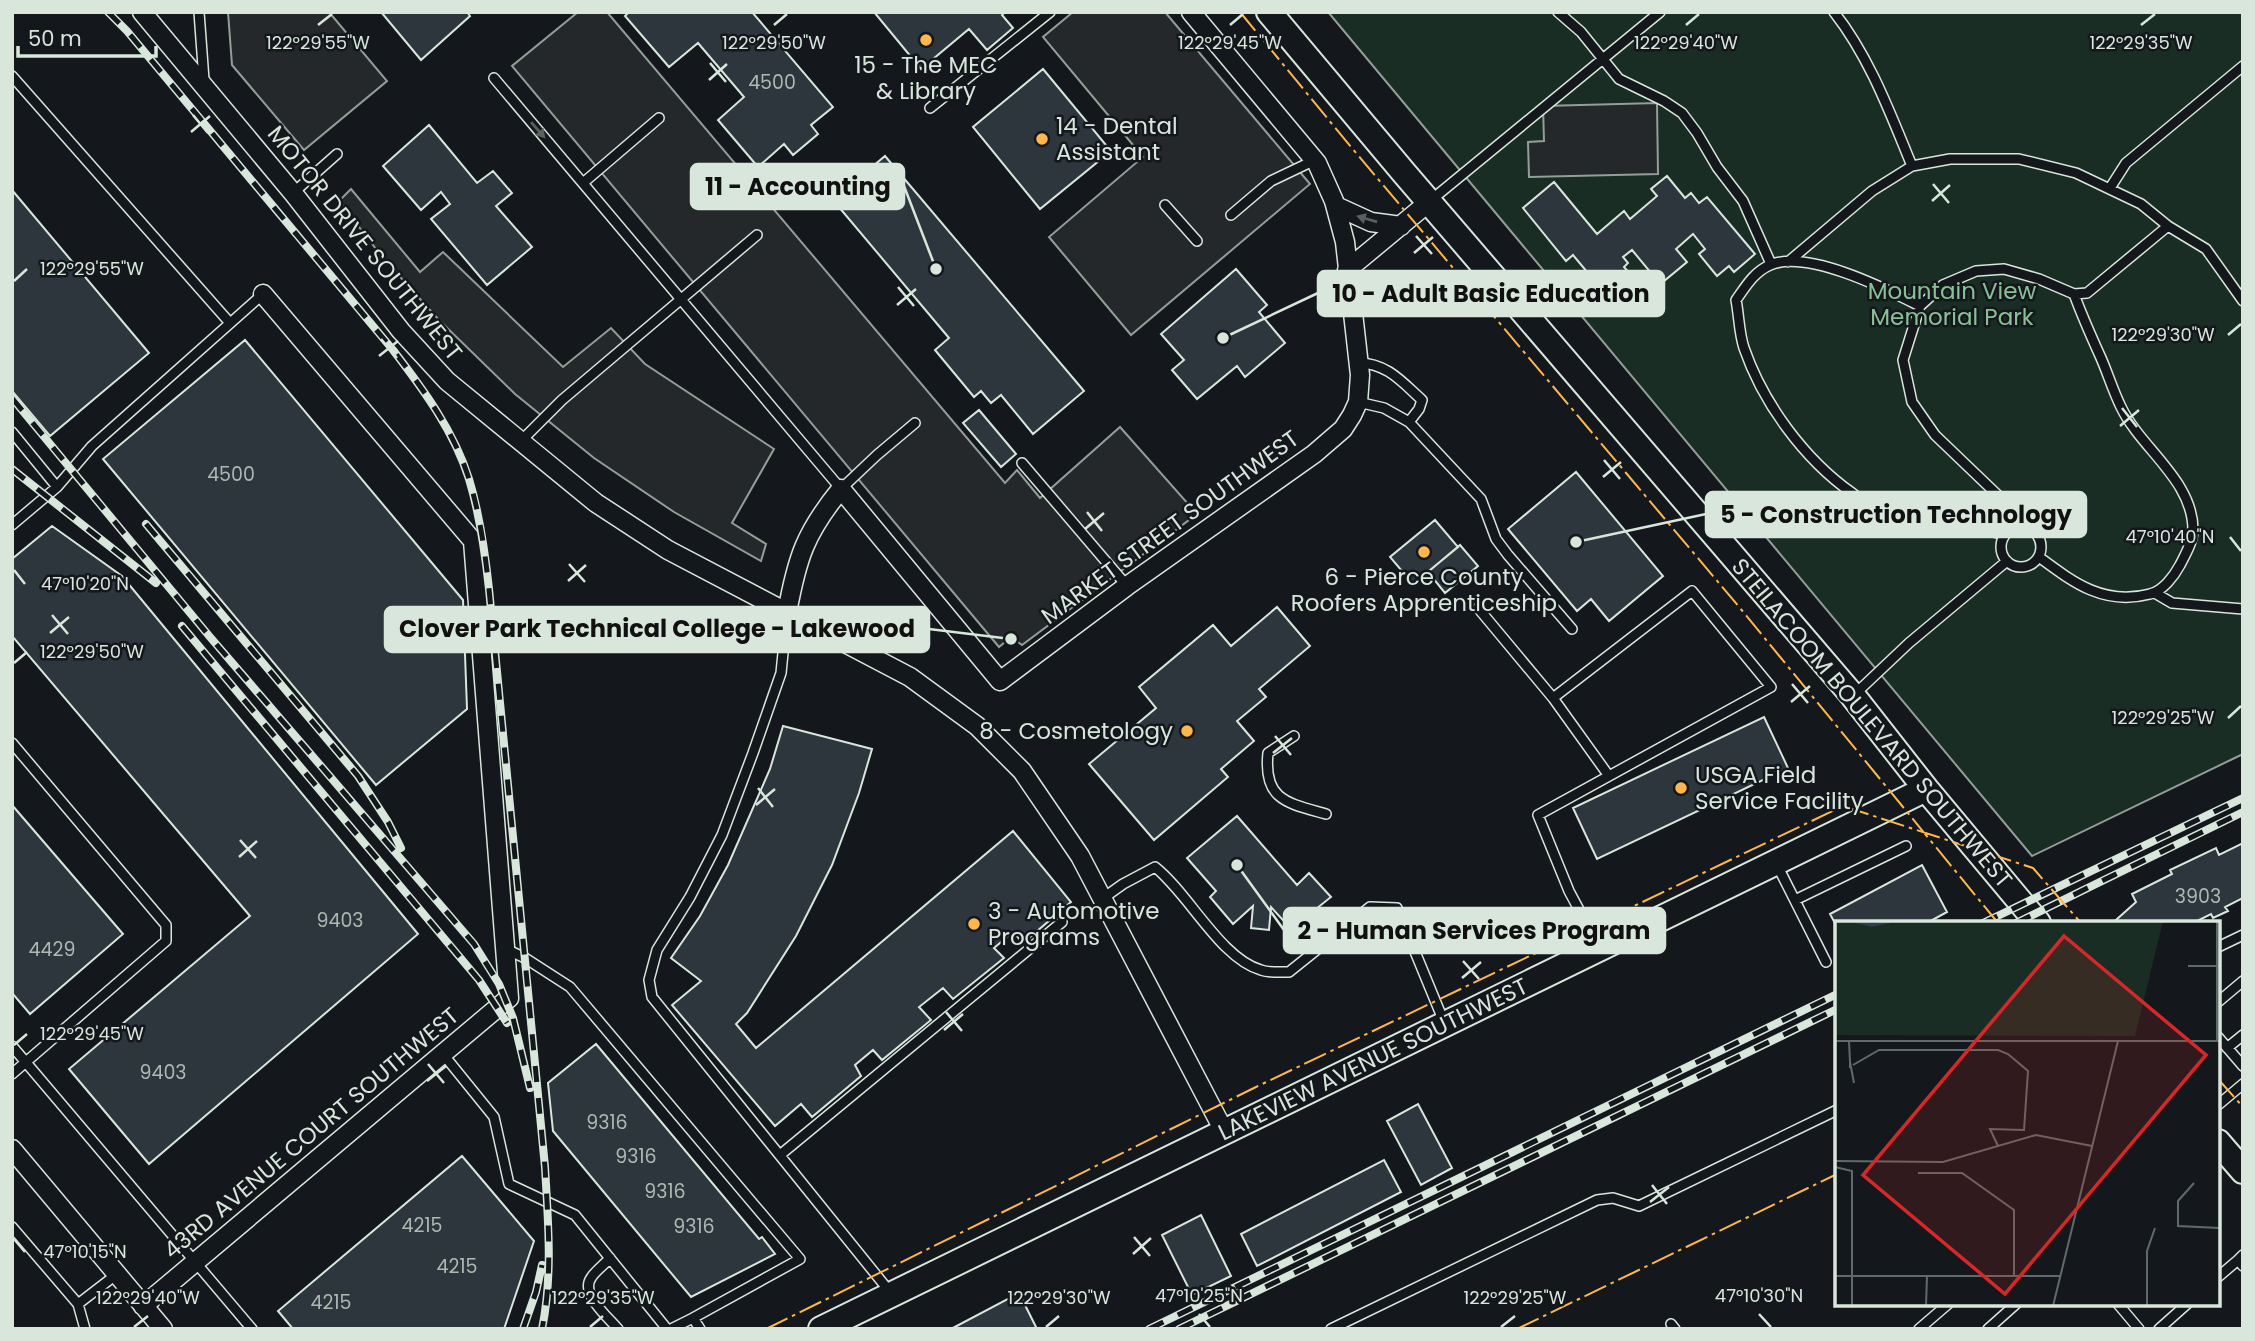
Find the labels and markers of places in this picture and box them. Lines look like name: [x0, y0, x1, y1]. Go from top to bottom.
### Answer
marker: 15 - The MEC & Library: [918, 32, 934, 48]
place label: 15 - The MEC & Library: [854, 49, 998, 107]
place label: 14 - Dental Assistant: [1056, 110, 1178, 168]
marker: 14 - Dental Assistant: [1034, 131, 1050, 147]
callout: 11 - Accounting: [691, 164, 904, 209]
callout: 10 - Adult Basic Education: [1318, 271, 1664, 316]
callout: 5 - Construction Technology: [1706, 492, 2086, 537]
marker: 6 - Pierce County Roofers Apprenticeship: [1416, 544, 1432, 560]
place label: 6 - Pierce County Roofers Apprenticeship: [1291, 561, 1557, 619]
callout: Clover Park Technical College - Lakewood: [385, 607, 929, 652]
place label: 8 - Cosmetology: [979, 715, 1173, 747]
marker: 8 - Cosmetology: [1179, 723, 1195, 739]
place label: USGA Field Service Facility: [1695, 759, 1864, 817]
marker: USGA Field Service Facility: [1673, 780, 1689, 796]
place label: 3 - Automotive Programs: [988, 895, 1159, 953]
callout: 2 - Human Services Program: [1284, 908, 1665, 953]
marker: 3 - Automotive Programs: [966, 916, 982, 932]

